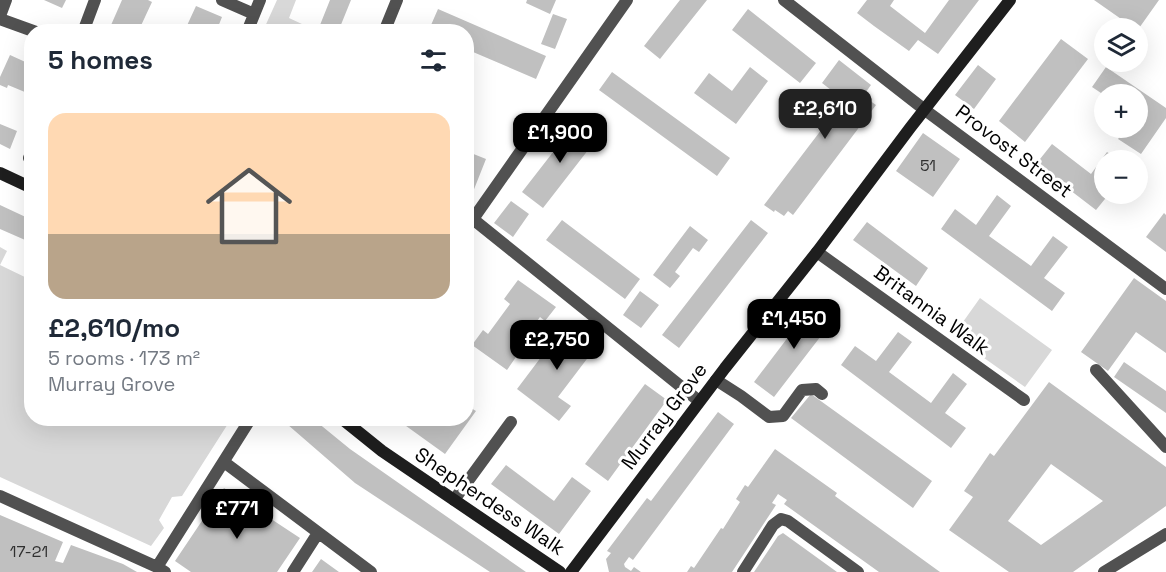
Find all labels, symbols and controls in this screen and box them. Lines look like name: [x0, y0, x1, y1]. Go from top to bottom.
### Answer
map controls: [1094, 18, 1148, 204]
button: layers: [1094, 18, 1148, 72]
text: 5 homes: [48, 43, 153, 77]
icon: filters: [417, 44, 450, 77]
button: +: [1094, 84, 1148, 138]
pin: £2,610: [776, 89, 874, 140]
text: £2,610: [793, 95, 857, 121]
street label: Provost Street: [950, 99, 1078, 203]
pin: £1,900: [511, 113, 609, 164]
text: £1,900: [527, 119, 593, 145]
button: −: [1094, 150, 1148, 204]
icon: home: [195, 152, 303, 260]
house number: 51: [920, 155, 936, 176]
street label: Britannia Walk: [869, 259, 995, 361]
pin: £1,450: [745, 299, 843, 350]
text: £1,450: [761, 305, 827, 331]
text: £2,610/mo: [48, 311, 180, 345]
pin: £2,750: [508, 320, 606, 371]
text: £2,750: [524, 326, 590, 352]
text: 5 rooms · 173 m²: [48, 345, 200, 371]
street label: Murray Grove: [615, 357, 713, 475]
text: Murray Grove: [48, 371, 175, 397]
street label: Shepherdess Walk: [410, 441, 570, 561]
pin: £771: [201, 489, 273, 540]
text: £771: [215, 495, 259, 521]
house number: 17-21: [10, 541, 48, 562]

